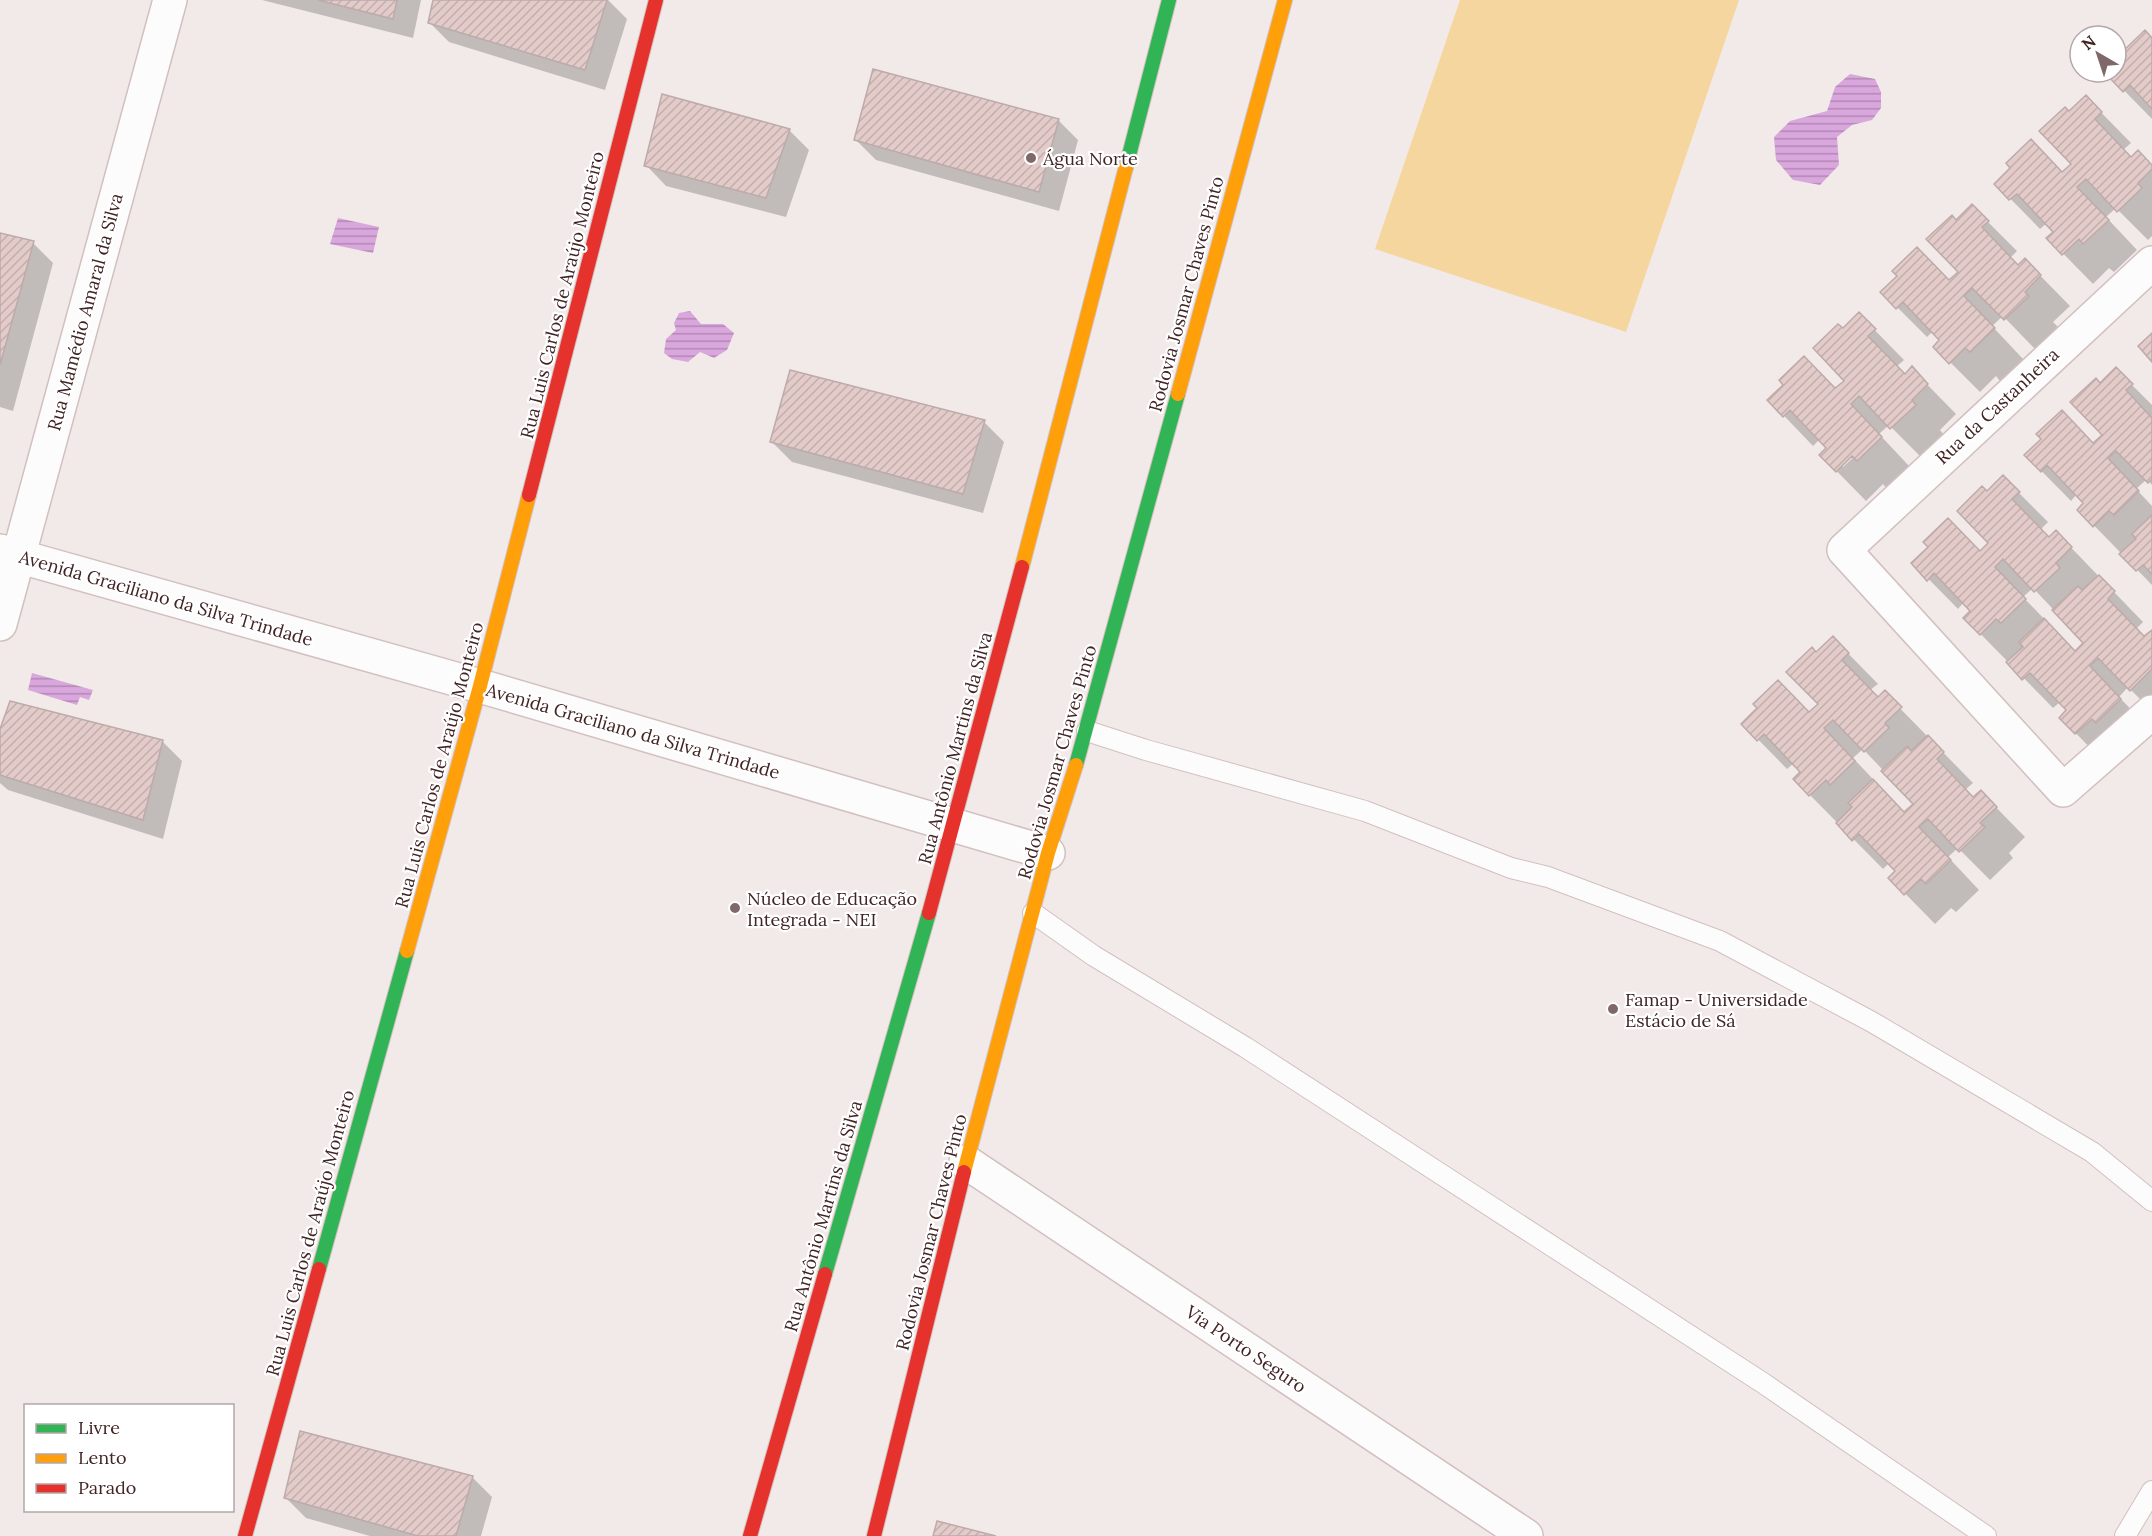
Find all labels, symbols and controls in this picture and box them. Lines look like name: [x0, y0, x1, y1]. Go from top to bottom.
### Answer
north arrow: [2068, 24, 2128, 84]
text: N: [2077, 31, 2100, 54]
place label: Água Norte: [1042, 147, 1138, 170]
street label: Rua Luis Carlos de Araújo Monteiro: [515, 149, 609, 441]
marker: Água Norte: [1024, 151, 1038, 165]
street label: Rodovia Josmar Chaves Pinto: [1143, 174, 1229, 414]
street label: Rua Mamédio Amaral da Silva: [42, 191, 128, 433]
street label: Rua da Castanheira: [1930, 343, 2064, 469]
street label: Avenida Graciliano da Silva Trindade: [16, 545, 316, 651]
street label: Rua Luis Carlos de Araújo Monteiro: [390, 619, 488, 911]
street label: Rua Antônio Martins da Silva: [913, 629, 997, 867]
street label: Rodovia Josmar Chaves Pinto: [1012, 642, 1102, 882]
street label: Avenida Graciliano da Silva Trindade: [483, 678, 783, 784]
place label: Núcleo de Educação Integrada - NEI: [747, 887, 917, 931]
marker: Núcleo de Educação Integrada - NEI: [728, 901, 742, 915]
place label: Famap - Universidade Estácio de Sá: [1625, 988, 1808, 1032]
marker: Famap - Universidade Estácio de Sá: [1606, 1002, 1620, 1016]
street label: Rua Luis Carlos de Araújo Monteiro: [261, 1087, 359, 1379]
street label: Rua Antônio Martins da Silva: [779, 1098, 867, 1334]
street label: Rodovia Josmar Chaves Pinto: [890, 1111, 972, 1353]
street label: Via Porto Seguro: [1180, 1300, 1311, 1398]
legend: [24, 1404, 234, 1512]
text: Livre: [78, 1416, 120, 1439]
text: Lento: [78, 1446, 126, 1469]
text: Parado: [78, 1476, 136, 1499]

